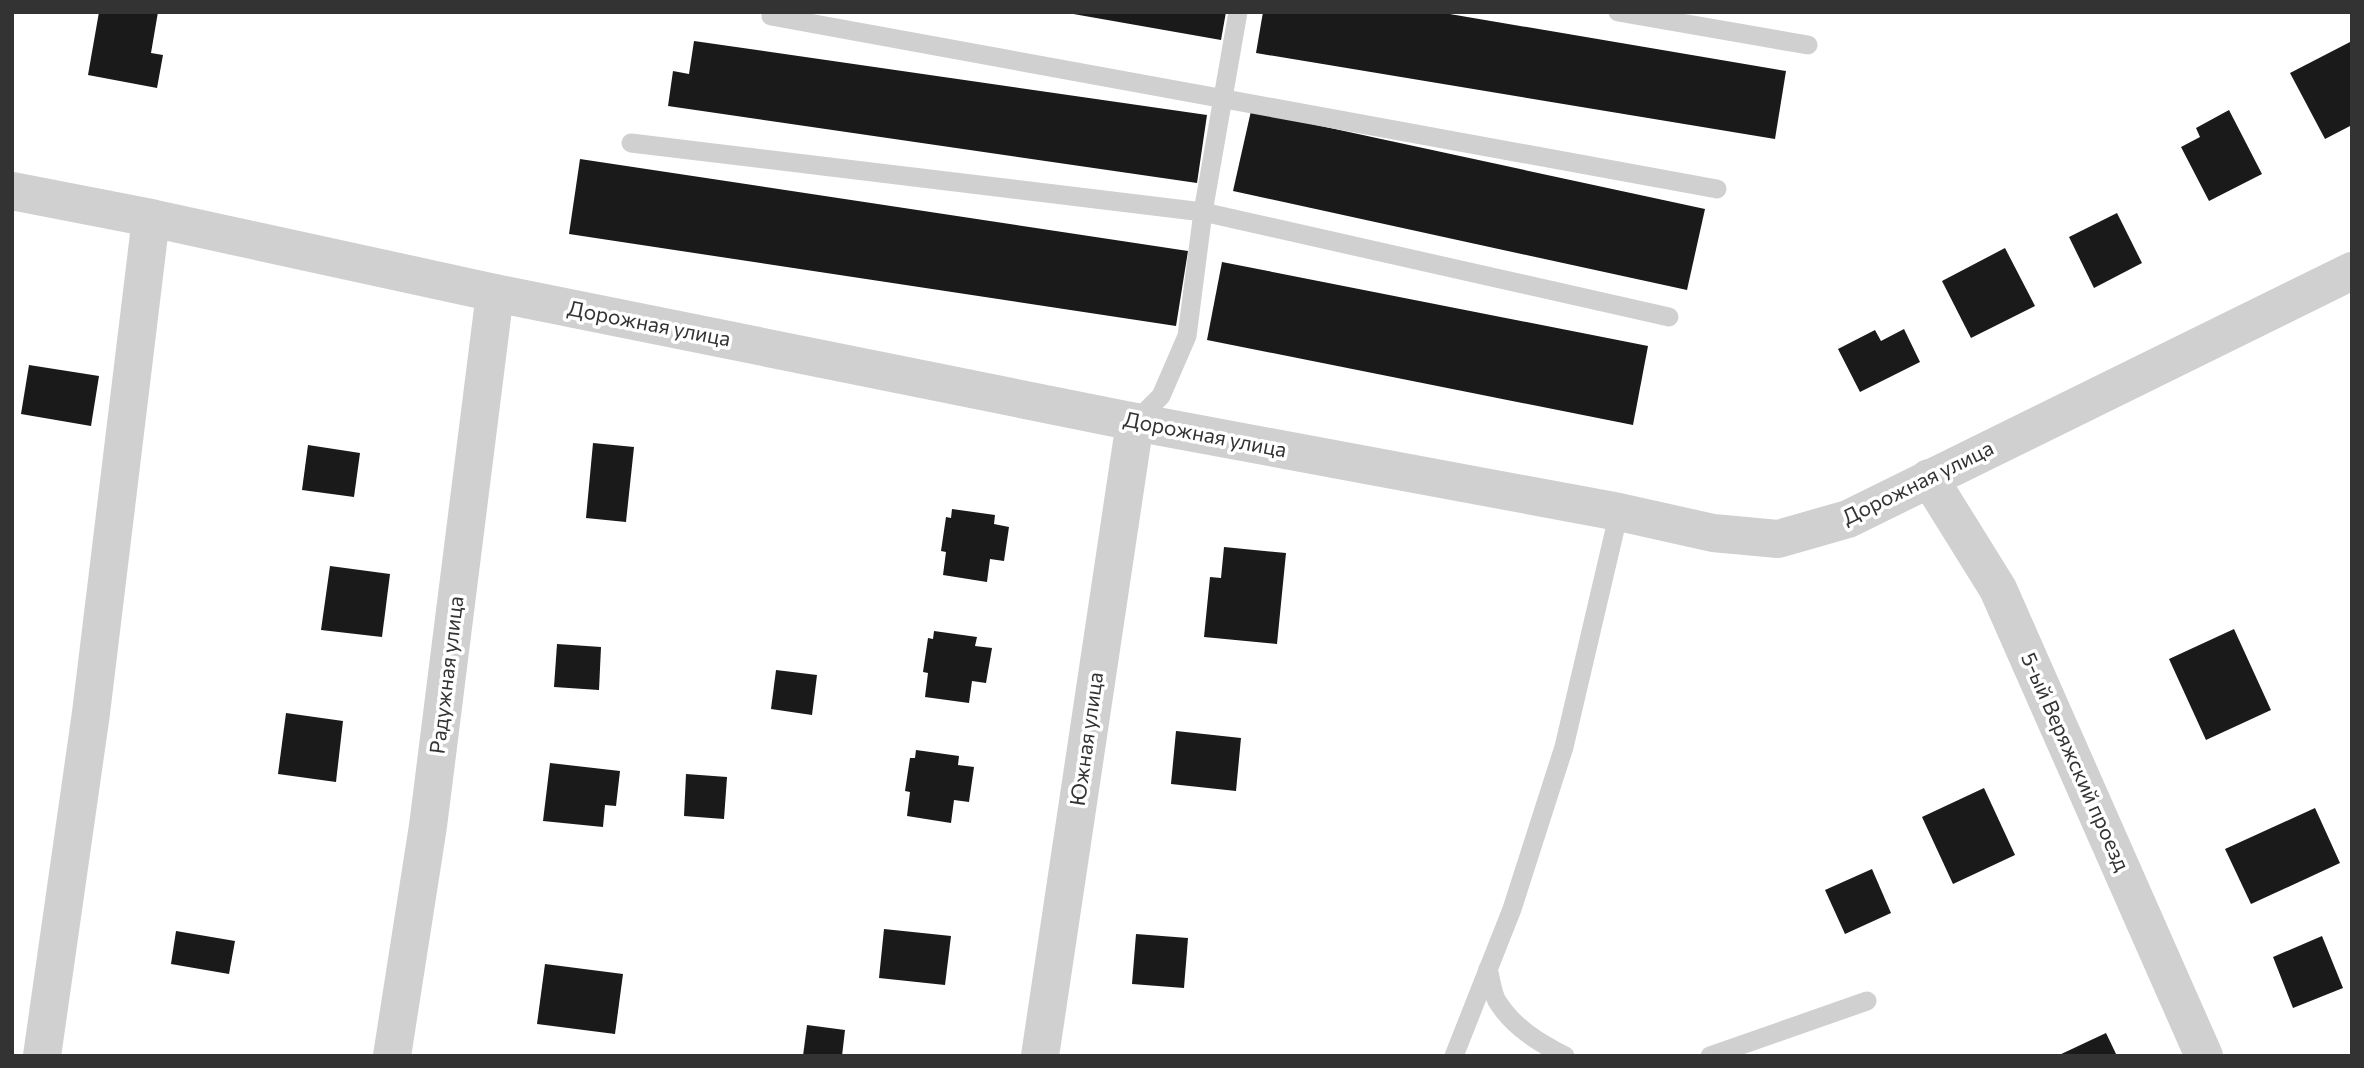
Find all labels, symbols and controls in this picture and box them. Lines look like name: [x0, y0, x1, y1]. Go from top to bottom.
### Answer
street label: Дорожная улица: [566, 294, 733, 351]
street label: Дорожная улица: [1122, 405, 1289, 462]
street label: Дорожная улица: [1838, 434, 1997, 529]
street label: Радужная улица: [423, 594, 468, 755]
street label: 5-ый Веряжский проезд: [2017, 648, 2136, 874]
street label: Южная улица: [1064, 670, 1107, 807]

